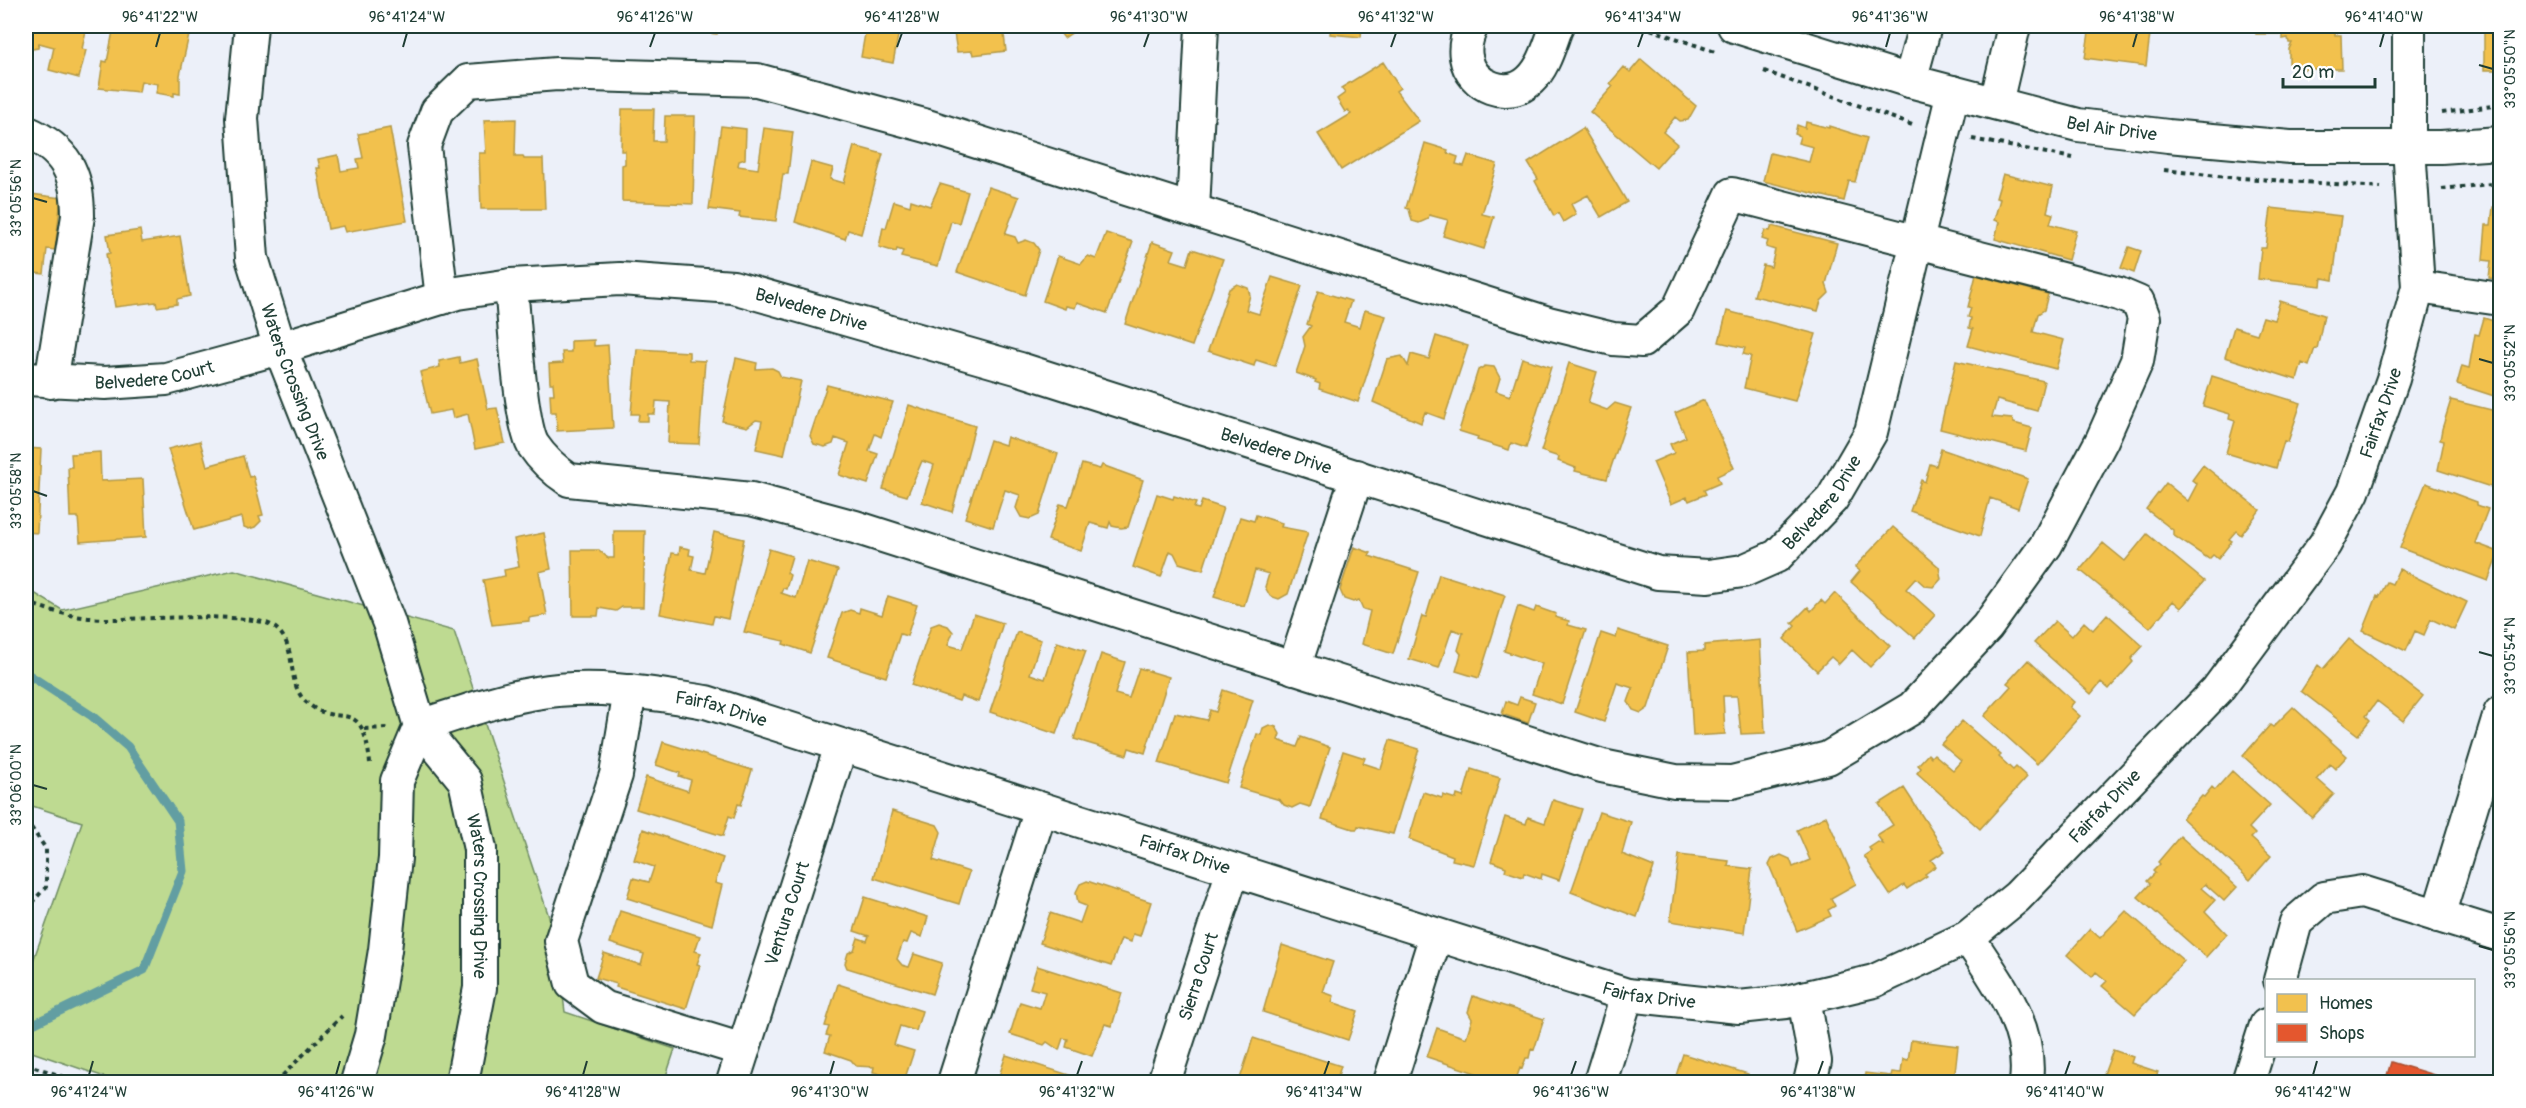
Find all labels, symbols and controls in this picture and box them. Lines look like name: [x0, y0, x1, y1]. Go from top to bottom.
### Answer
text: 96°41'22"W: [122, 8, 198, 27]
text: 96°41'24"W: [369, 8, 445, 27]
text: 96°41'26"W: [617, 8, 693, 27]
text: 96°41'28"W: [864, 8, 940, 27]
text: 96°41'30"W: [1110, 8, 1188, 27]
text: 96°41'32"W: [1358, 8, 1434, 27]
text: 96°41'34"W: [1605, 8, 1681, 27]
text: 96°41'36"W: [1852, 8, 1928, 27]
text: 96°41'38"W: [2099, 8, 2175, 27]
text: 96°41'40"W: [2345, 8, 2423, 27]
text: 33°05'50"N: [2501, 29, 2520, 109]
scale bar: [2283, 51, 2374, 89]
text: 20 m: [2292, 61, 2334, 84]
street label: Bel Air Drive: [2064, 111, 2158, 147]
text: 33°05'56"N: [7, 159, 26, 237]
street label: Belvedere Drive: [752, 283, 870, 337]
street label: Waters Crossing Drive: [255, 301, 334, 464]
text: 33°05'52"N: [2501, 324, 2520, 402]
street label: Belvedere Court: [94, 355, 217, 395]
street label: Fairfax Drive: [2355, 365, 2407, 461]
street label: Belvedere Drive: [1217, 423, 1334, 480]
street label: Belvedere Drive: [1778, 451, 1867, 555]
text: 33°05'58"N: [7, 453, 26, 529]
text: 33°05'54"N: [2501, 617, 2520, 695]
street label: Fairfax Drive: [674, 686, 770, 733]
text: 33°06'00"N: [7, 744, 26, 826]
street label: Fairfax Drive: [2064, 765, 2146, 848]
street label: Waters Crossing Drive: [461, 812, 492, 979]
street label: Fairfax Drive: [1136, 829, 1233, 880]
street label: Ventura Court: [760, 858, 815, 969]
text: 33°05'56"N: [2501, 911, 2520, 989]
street label: Sierra Court: [1174, 929, 1224, 1024]
street label: Fairfax Drive: [1599, 977, 1697, 1014]
legend: [2265, 979, 2475, 1057]
text: Homes: [2319, 992, 2372, 1015]
text: Shops: [2319, 1022, 2364, 1045]
text: 96°41'24"W: [51, 1083, 127, 1102]
text: 96°41'26"W: [298, 1083, 374, 1102]
text: 96°41'28"W: [545, 1083, 621, 1102]
text: 96°41'30"W: [791, 1083, 869, 1102]
text: 96°41'32"W: [1039, 1083, 1115, 1102]
text: 96°41'34"W: [1286, 1083, 1362, 1102]
text: 96°41'36"W: [1533, 1083, 1609, 1102]
text: 96°41'38"W: [1780, 1083, 1856, 1102]
text: 96°41'40"W: [2026, 1083, 2104, 1102]
text: 96°41'42"W: [2275, 1083, 2351, 1102]

